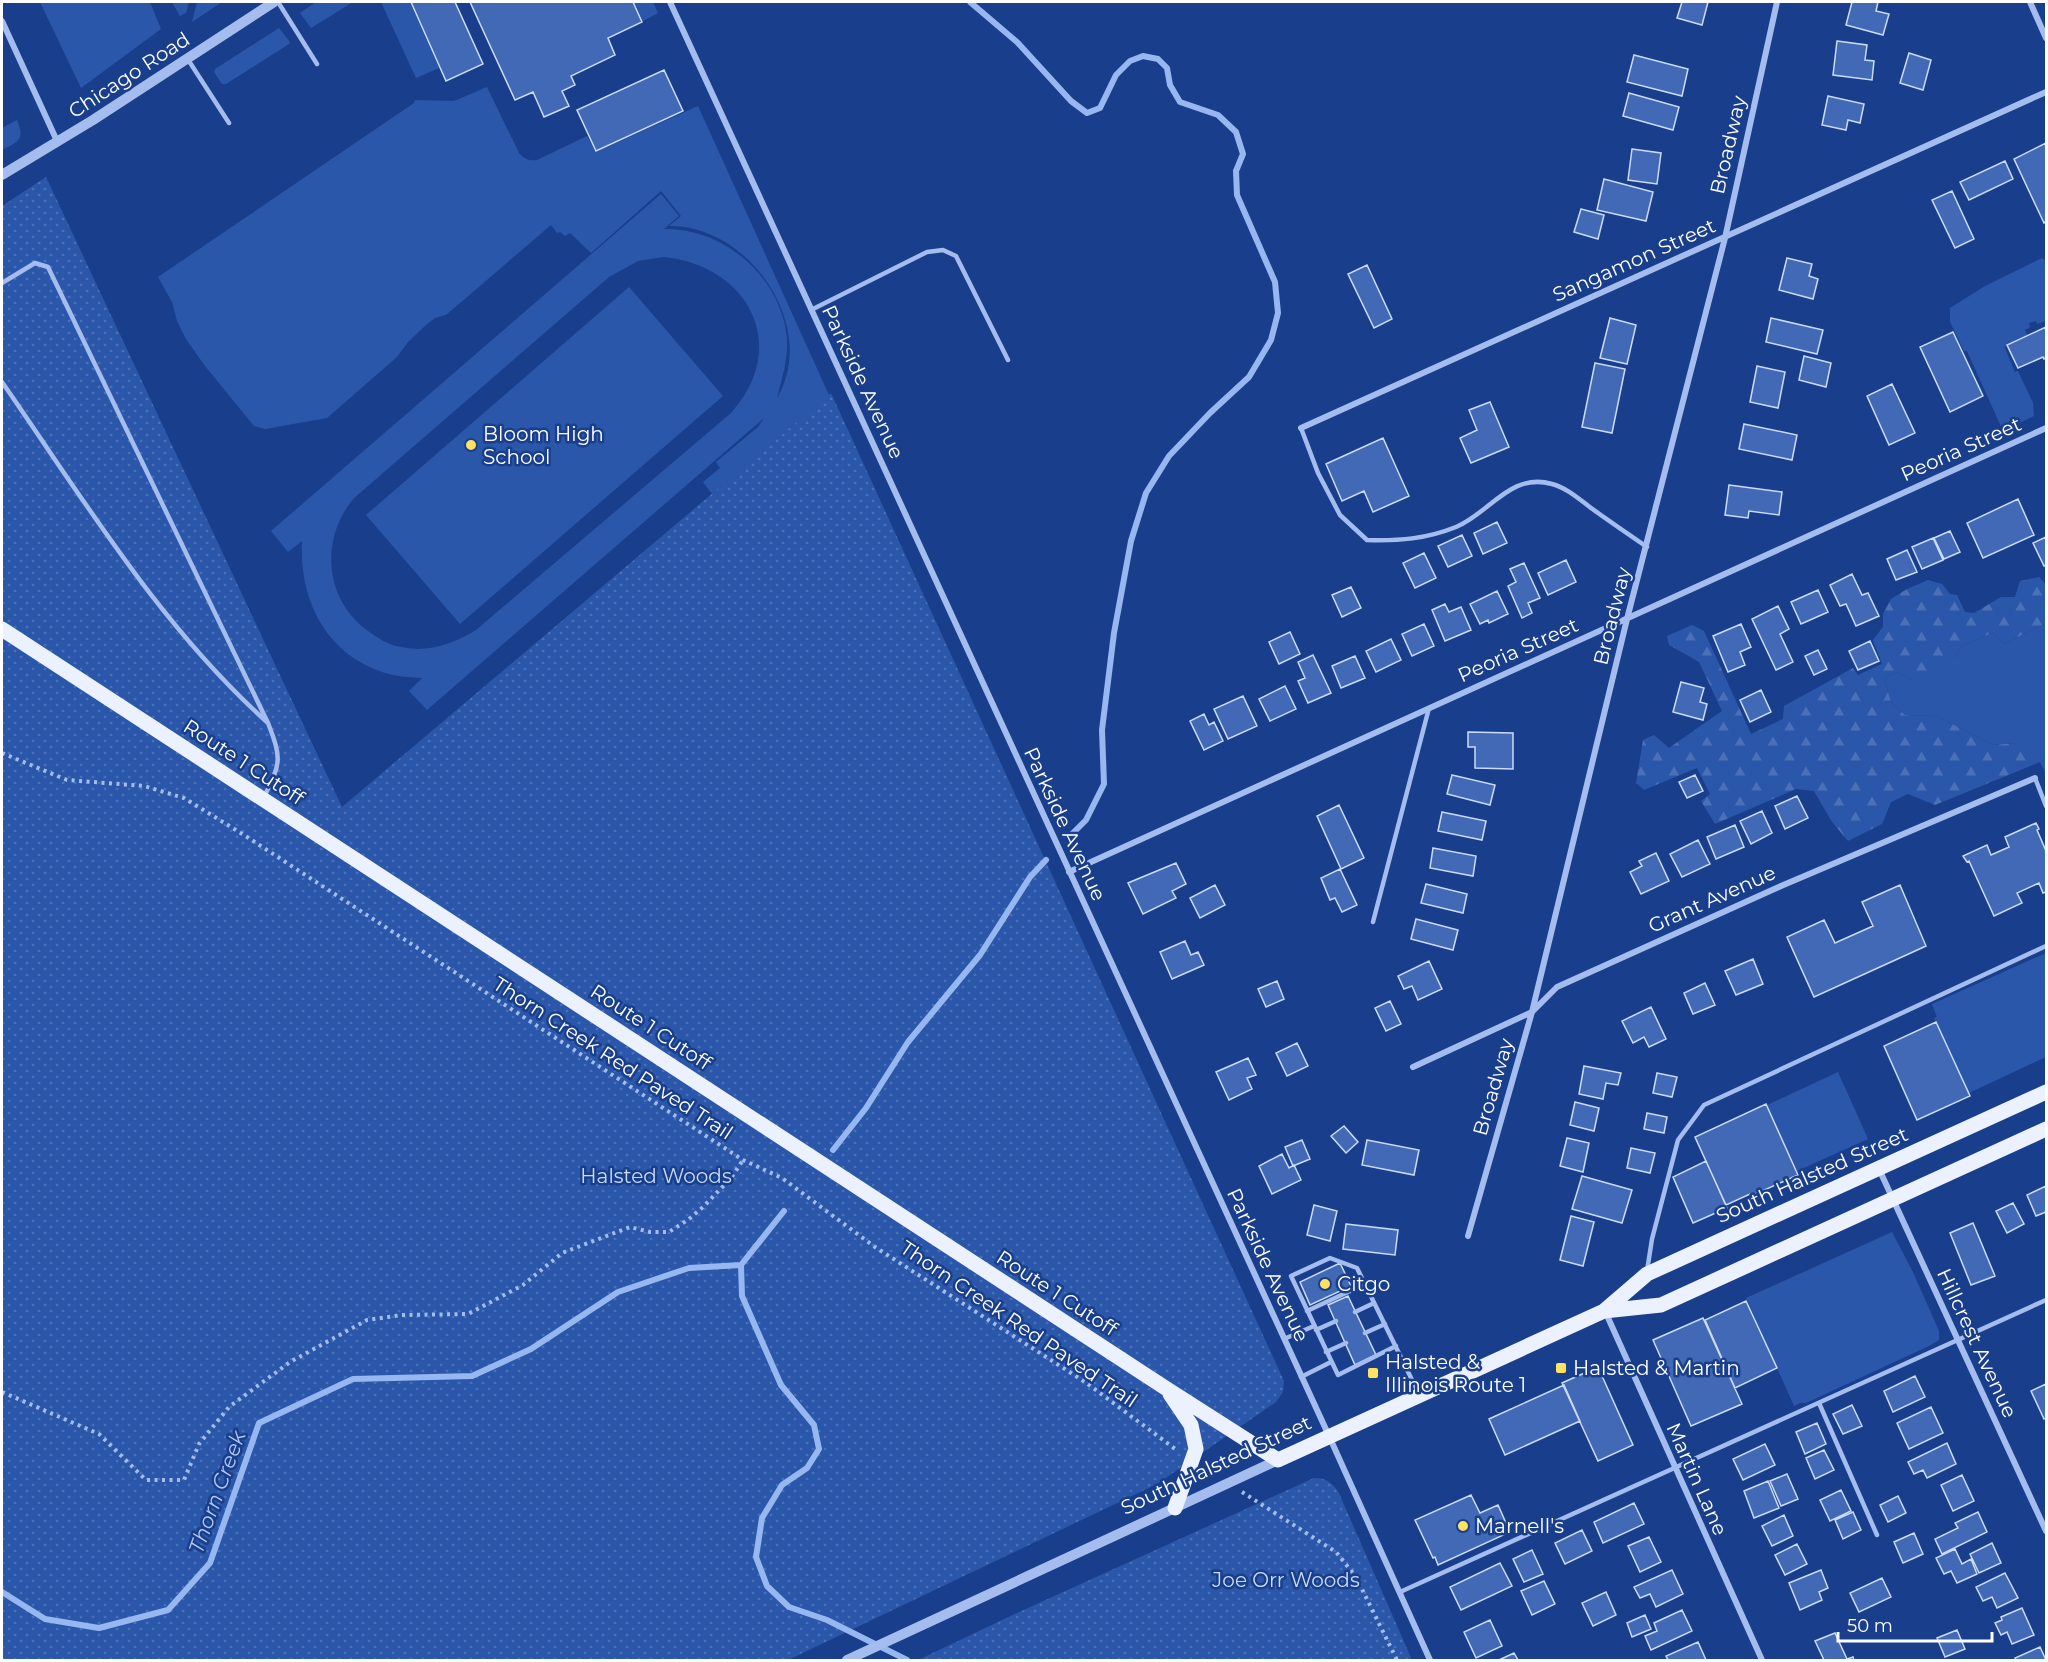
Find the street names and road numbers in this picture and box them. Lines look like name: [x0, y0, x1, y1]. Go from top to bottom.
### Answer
street label: Chicago Road: [64, 27, 194, 123]
street label: Broadway: [1705, 93, 1751, 196]
street label: Sangamon Street: [1549, 213, 1719, 307]
street label: Parkside Avenue: [817, 301, 909, 463]
street label: Peoria Street: [1897, 412, 2025, 486]
street label: Broadway: [1588, 564, 1636, 667]
street label: Peoria Street: [1454, 613, 1582, 687]
street label: Route 1 Cutoff: [179, 714, 310, 811]
street label: Parkside Avenue: [1019, 743, 1111, 905]
street label: Grant Avenue: [1645, 860, 1779, 938]
street label: Thorn Creek Red Paved Trail: [489, 971, 737, 1145]
street label: Route 1 Cutoff: [586, 979, 717, 1076]
street label: Broadway: [1468, 1035, 1518, 1138]
street label: South Halsted Street: [1712, 1122, 1912, 1228]
street label: Parkside Avenue: [1222, 1184, 1314, 1346]
street label: Thorn Creek Red Paved Trail: [896, 1236, 1142, 1412]
street label: Route 1 Cutoff: [992, 1245, 1123, 1342]
street label: Hillcrest Avenue: [1932, 1264, 2022, 1422]
street label: South Halsted Street: [1117, 1410, 1315, 1520]
street label: Martin Lane: [1661, 1419, 1733, 1539]

